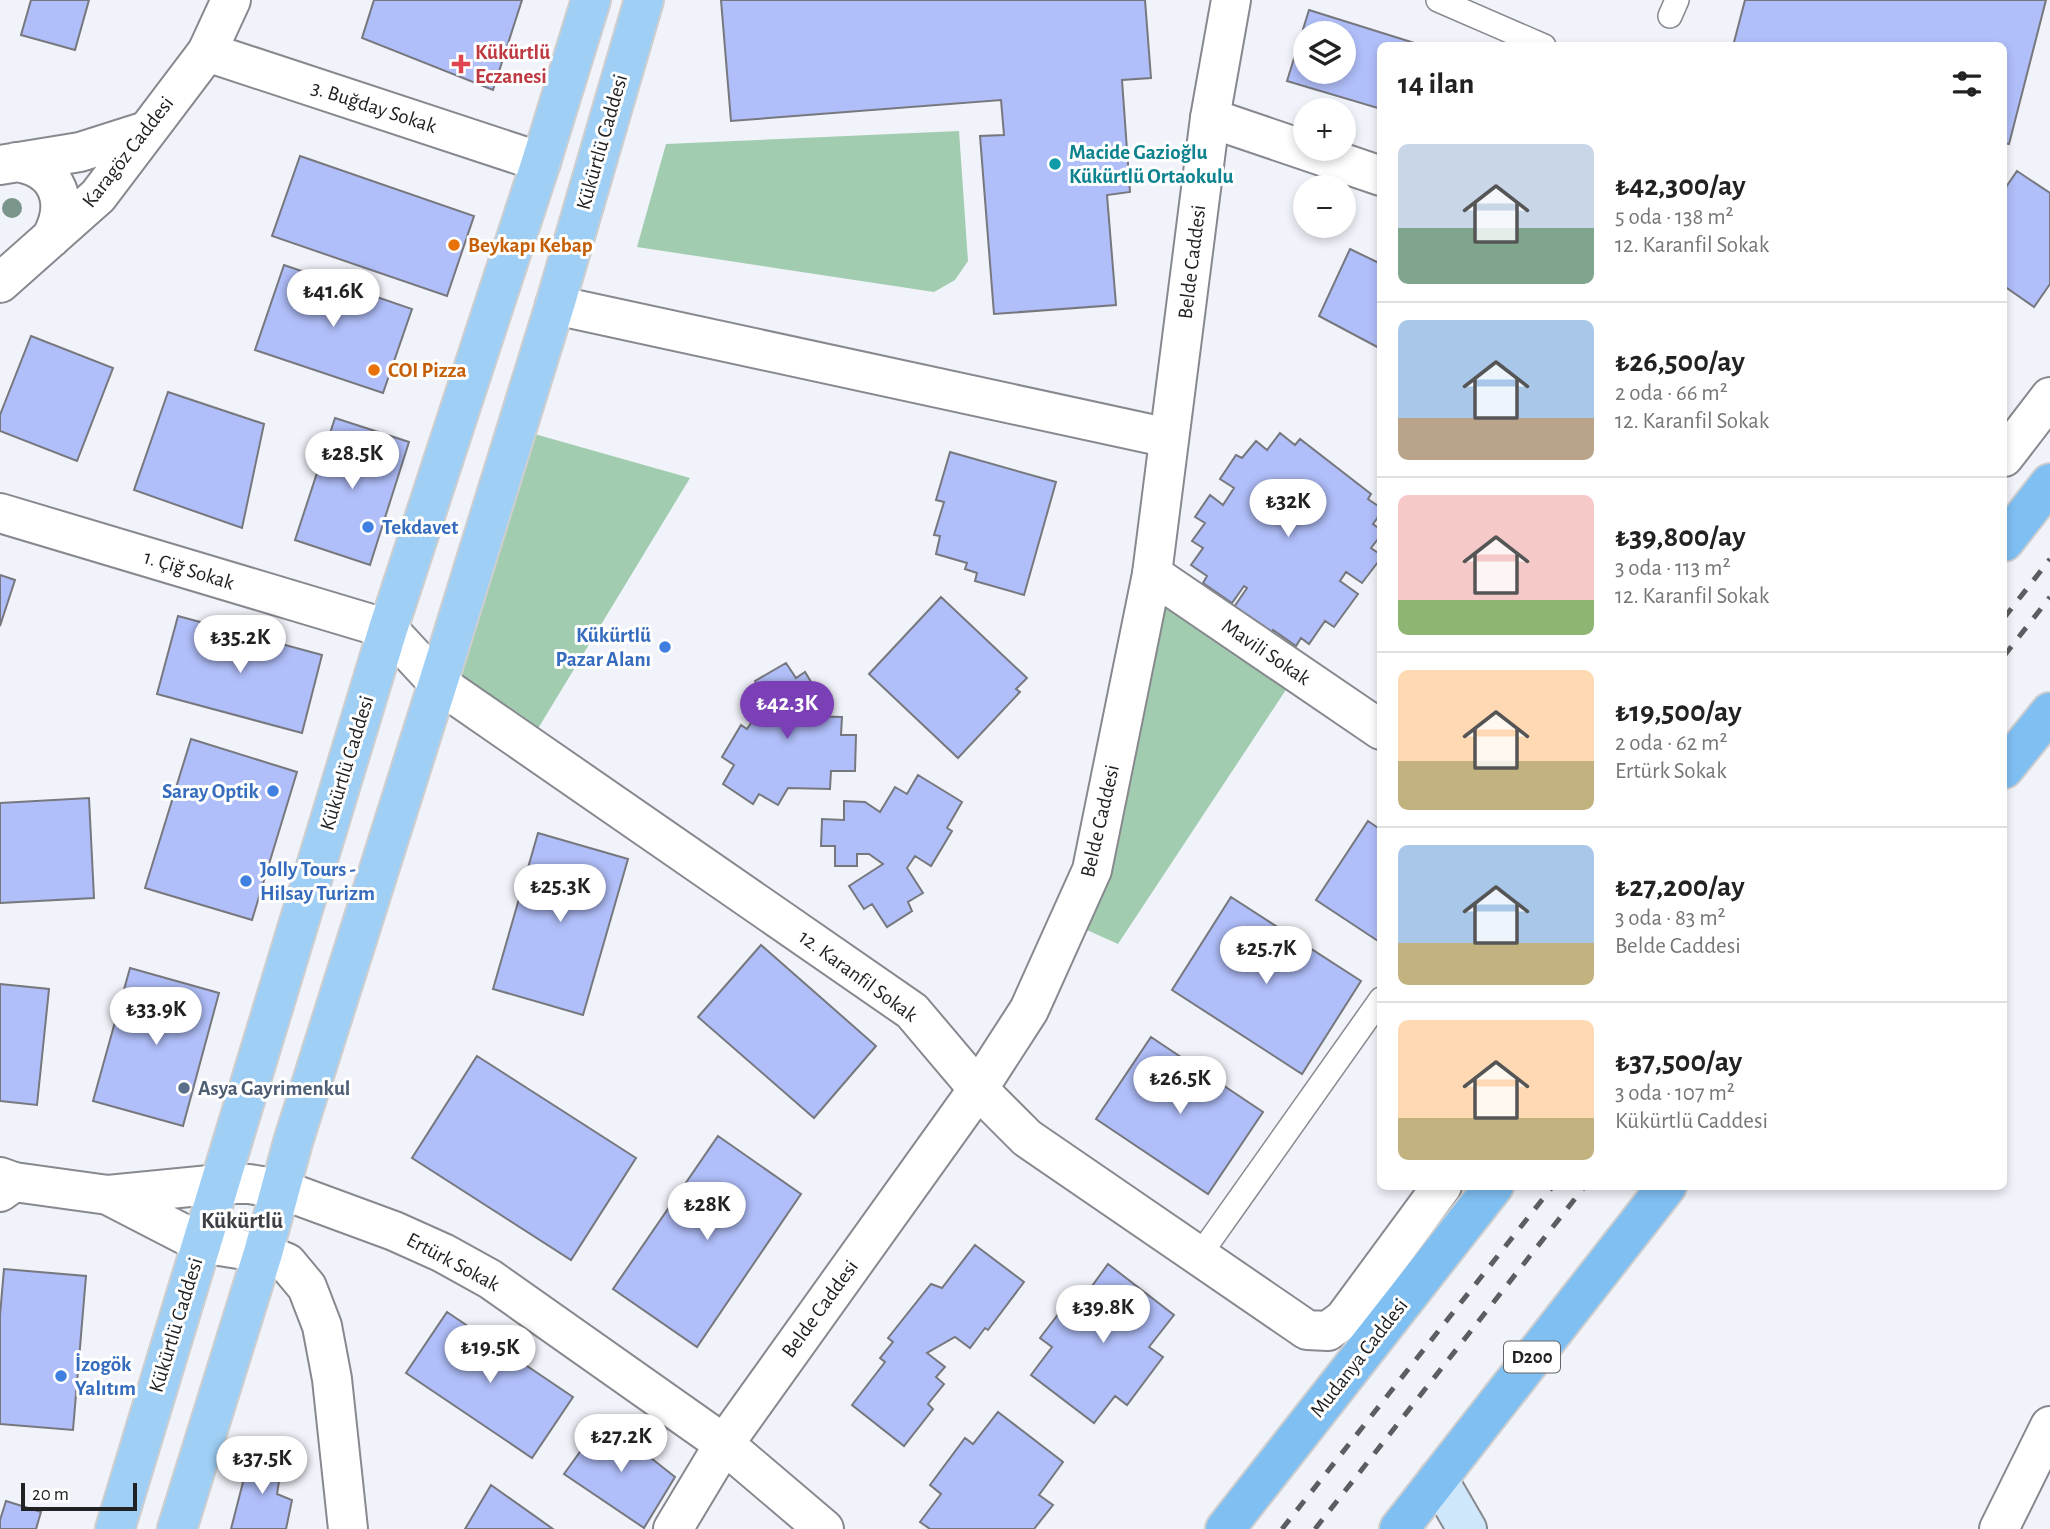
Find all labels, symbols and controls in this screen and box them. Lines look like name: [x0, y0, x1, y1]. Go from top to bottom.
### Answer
map controls: [1293, 21, 1356, 238]
button: layers: [1293, 21, 1356, 84]
place label: Kükürtlü Eczanesi: [475, 42, 550, 87]
marker: Kükürtlü Eczanesi: [453, 56, 469, 72]
icon: filters: [1948, 65, 1986, 103]
text: 14 ilan: [1398, 69, 1474, 99]
street label: Kükürtlü Caddesi: [573, 72, 631, 212]
street label: 3. Buğday Sokak: [309, 77, 440, 137]
street label: Karagöz Caddesi: [78, 93, 178, 211]
button: +: [1293, 98, 1356, 161]
place label: Macide Gazioğlu Kükürtlü Ortaokulu: [1069, 142, 1234, 187]
marker: Macide Gazioğlu Kükürtlü Ortaokulu: [1047, 156, 1063, 172]
text: ₺42,300/ay: [1615, 171, 1746, 201]
icon: home: [1454, 172, 1538, 256]
button: −: [1293, 175, 1356, 238]
street label: Belde Caddesi: [1175, 204, 1209, 320]
text: 5 oda · 138 m²: [1615, 206, 1734, 229]
text: 12. Karanfil Sokak: [1615, 234, 1769, 257]
place label: Beykapı Kebap: [468, 235, 593, 256]
marker: Beykapı Kebap: [446, 237, 462, 253]
pin: ₺41.6K: [276, 270, 390, 329]
text: ₺41.6K: [303, 280, 363, 303]
text: ₺26,500/ay: [1615, 347, 1745, 377]
icon: home: [1454, 348, 1538, 432]
place label: COI Pizza: [388, 360, 467, 381]
marker: COI Pizza: [366, 362, 382, 378]
text: 2 oda · 66 m²: [1615, 382, 1728, 405]
text: 12. Karanfil Sokak: [1615, 410, 1769, 433]
pin: ₺28.5K: [295, 432, 409, 491]
text: ₺28.5K: [321, 442, 383, 465]
pin: ₺32K: [1247, 480, 1329, 539]
text: ₺32K: [1265, 490, 1311, 513]
place label: Tekdavet: [382, 517, 458, 538]
marker: Tekdavet: [360, 519, 376, 535]
text: ₺39,800/ay: [1615, 522, 1746, 552]
icon: home: [1454, 523, 1538, 607]
street label: 1. Çiğ Sokak: [141, 546, 237, 594]
text: 3 oda · 113 m²: [1615, 557, 1730, 580]
text: 12. Karanfil Sokak: [1615, 585, 1769, 608]
street label: Mavili Sokak: [1218, 615, 1314, 689]
pin: ₺35.2K: [183, 616, 297, 675]
place label: Kükürtlü Pazar Alanı: [556, 625, 651, 670]
text: ₺35.2K: [210, 626, 270, 649]
marker: Kükürtlü Pazar Alanı: [657, 639, 673, 655]
pin: ₺42.3K: [730, 682, 844, 741]
text: ₺42.3K: [756, 692, 818, 715]
street label: Kükürtlü Caddesi: [317, 693, 377, 833]
text: ₺19,500/ay: [1615, 697, 1742, 727]
icon: home: [1454, 698, 1538, 782]
text: 2 oda · 62 m²: [1615, 732, 1727, 755]
text: Ertürk Sokak: [1615, 760, 1727, 783]
street label: Belde Caddesi: [1077, 763, 1123, 879]
place label: Saray Optik: [162, 781, 260, 802]
marker: Saray Optik: [265, 783, 281, 799]
place label: Jolly Tours - Hilsay Turizm: [260, 859, 375, 904]
pin: ₺25.3K: [503, 864, 617, 924]
text: ₺27,200/ay: [1615, 872, 1745, 902]
marker: Jolly Tours - Hilsay Turizm: [238, 873, 254, 889]
icon: home: [1454, 873, 1538, 957]
text: ₺25.3K: [530, 875, 590, 898]
text: 3 oda · 83 m²: [1615, 907, 1726, 930]
street label: 12. Karanfil Sokak: [795, 926, 921, 1026]
pin: ₺25.7K: [1209, 926, 1323, 986]
text: Belde Caddesi: [1615, 935, 1741, 958]
text: ₺25.7K: [1236, 937, 1296, 960]
pin: ₺33.9K: [99, 988, 213, 1047]
text: ₺33.9K: [126, 998, 186, 1021]
text: ₺37,500/ay: [1615, 1047, 1742, 1077]
icon: home: [1454, 1048, 1538, 1132]
pin: ₺26.5K: [1123, 1056, 1237, 1116]
text: ₺26.5K: [1149, 1067, 1211, 1090]
place label: Asya Gayrimenkul: [198, 1078, 350, 1099]
marker: Asya Gayrimenkul: [176, 1080, 192, 1096]
text: 3 oda · 107 m²: [1615, 1082, 1735, 1105]
text: Kükürtlü Caddesi: [1615, 1110, 1768, 1133]
pin: ₺28K: [666, 1182, 748, 1242]
text: ₺28K: [684, 1193, 730, 1216]
district label: Kükürtlü: [201, 1210, 283, 1233]
street label: Ertürk Sokak: [403, 1229, 503, 1295]
street label: Kükürtlü Caddesi: [146, 1255, 206, 1395]
street label: Belde Caddesi: [778, 1256, 862, 1362]
pin: ₺39.8K: [1046, 1286, 1160, 1345]
street label: Mudanya Caddesi: [1306, 1295, 1412, 1421]
text: ₺39.8K: [1072, 1296, 1134, 1319]
pin: ₺19.5K: [433, 1326, 547, 1385]
text: ₺19.5K: [461, 1336, 519, 1359]
road number: D200: [1504, 1342, 1560, 1372]
place label: İzogök Yalıtım: [75, 1353, 136, 1399]
marker: İzogök Yalıtım: [53, 1368, 69, 1384]
pin: ₺27.2K: [564, 1414, 678, 1474]
text: ₺27.2K: [590, 1425, 652, 1448]
pin: ₺37.5K: [205, 1436, 319, 1496]
text: ₺37.5K: [232, 1447, 292, 1470]
scale bar: [21, 1480, 136, 1512]
text: 20 m: [32, 1485, 69, 1504]

